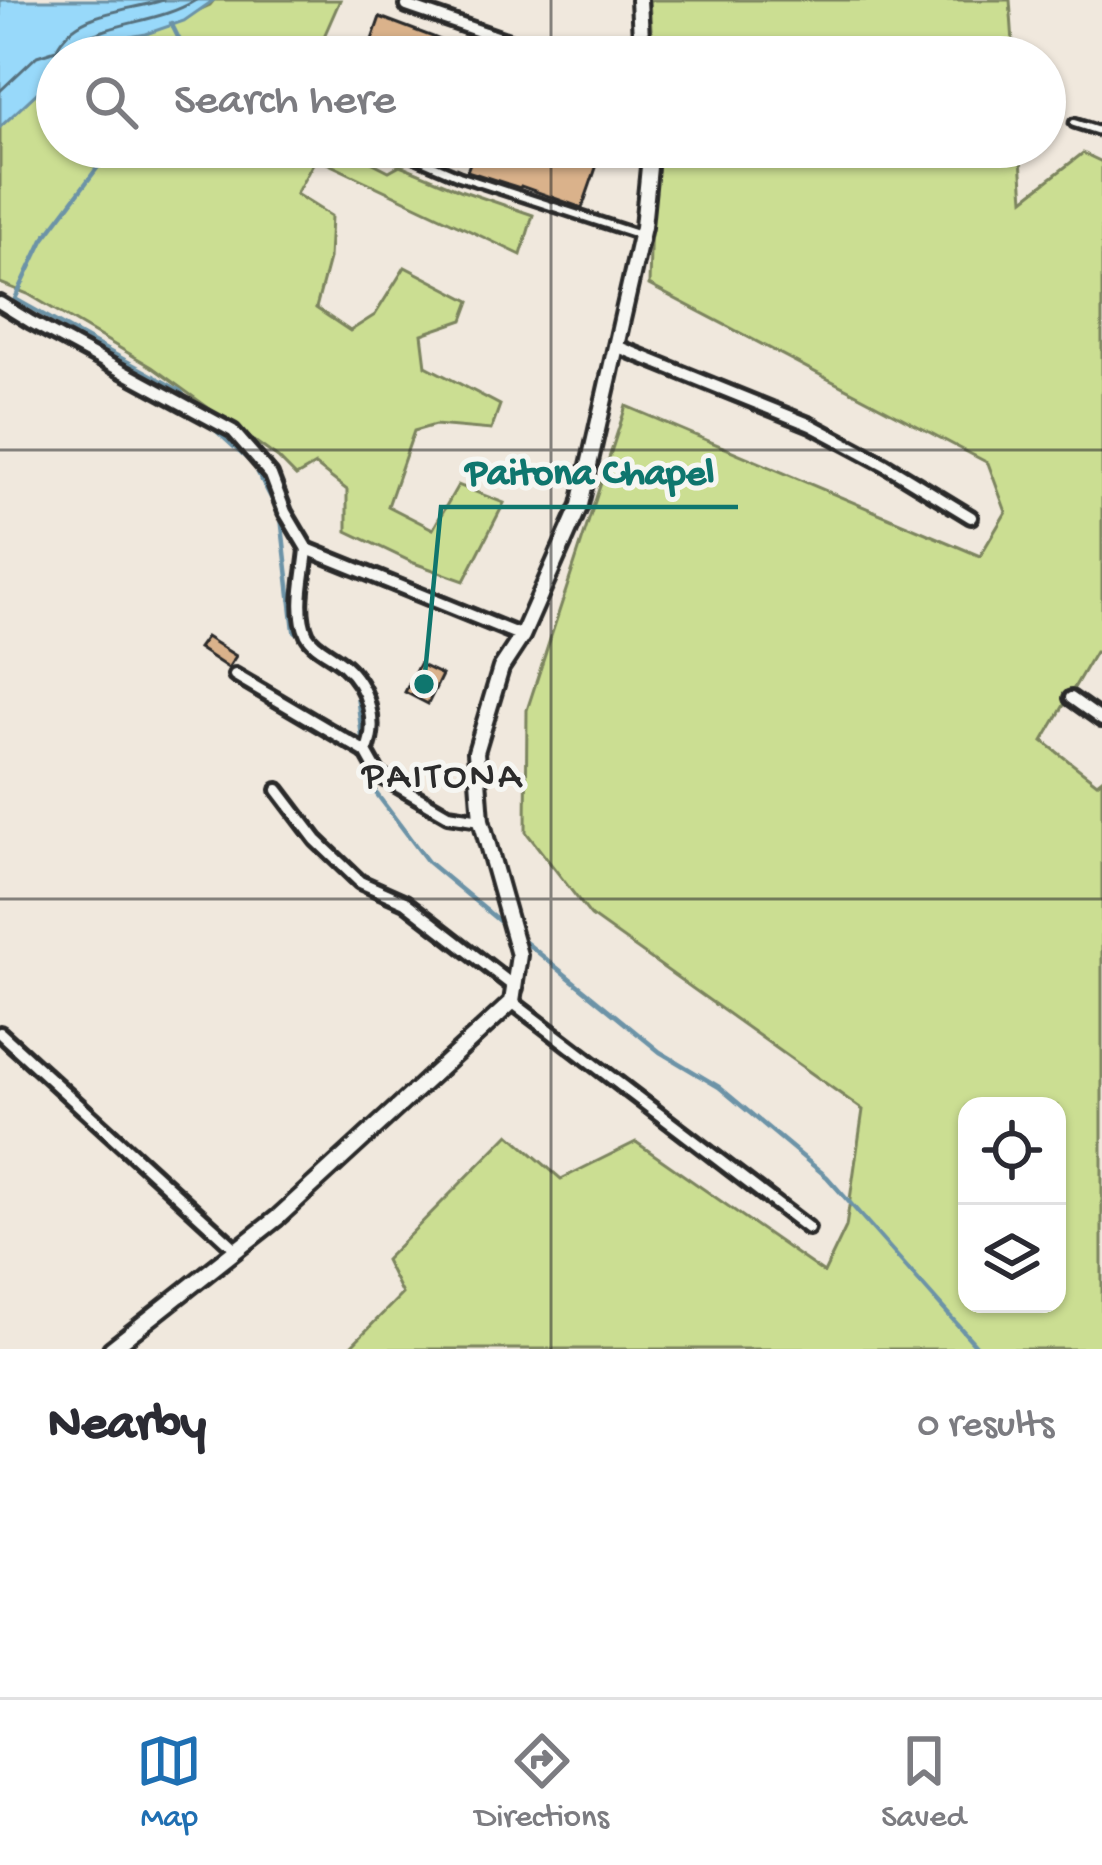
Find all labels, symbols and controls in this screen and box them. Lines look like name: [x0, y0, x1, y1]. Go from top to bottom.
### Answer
search box: [36, 36, 1066, 168]
icon: search: [78, 69, 144, 135]
text: Search here: [174, 76, 396, 129]
callout: Paitona Chapel: [441, 432, 738, 507]
text: Paitona Chapel: [464, 453, 714, 499]
district label: PAITONA: [360, 756, 524, 802]
map controls: [958, 1097, 1066, 1313]
button: locate: [958, 1097, 1066, 1205]
button: layers: [958, 1205, 1066, 1313]
text: Nearby: [48, 1397, 206, 1457]
text: 0 results: [917, 1404, 1054, 1450]
tab: Map: [136, 1728, 202, 1838]
tab: Directions: [475, 1728, 609, 1838]
tab: Saved: [881, 1728, 966, 1838]

